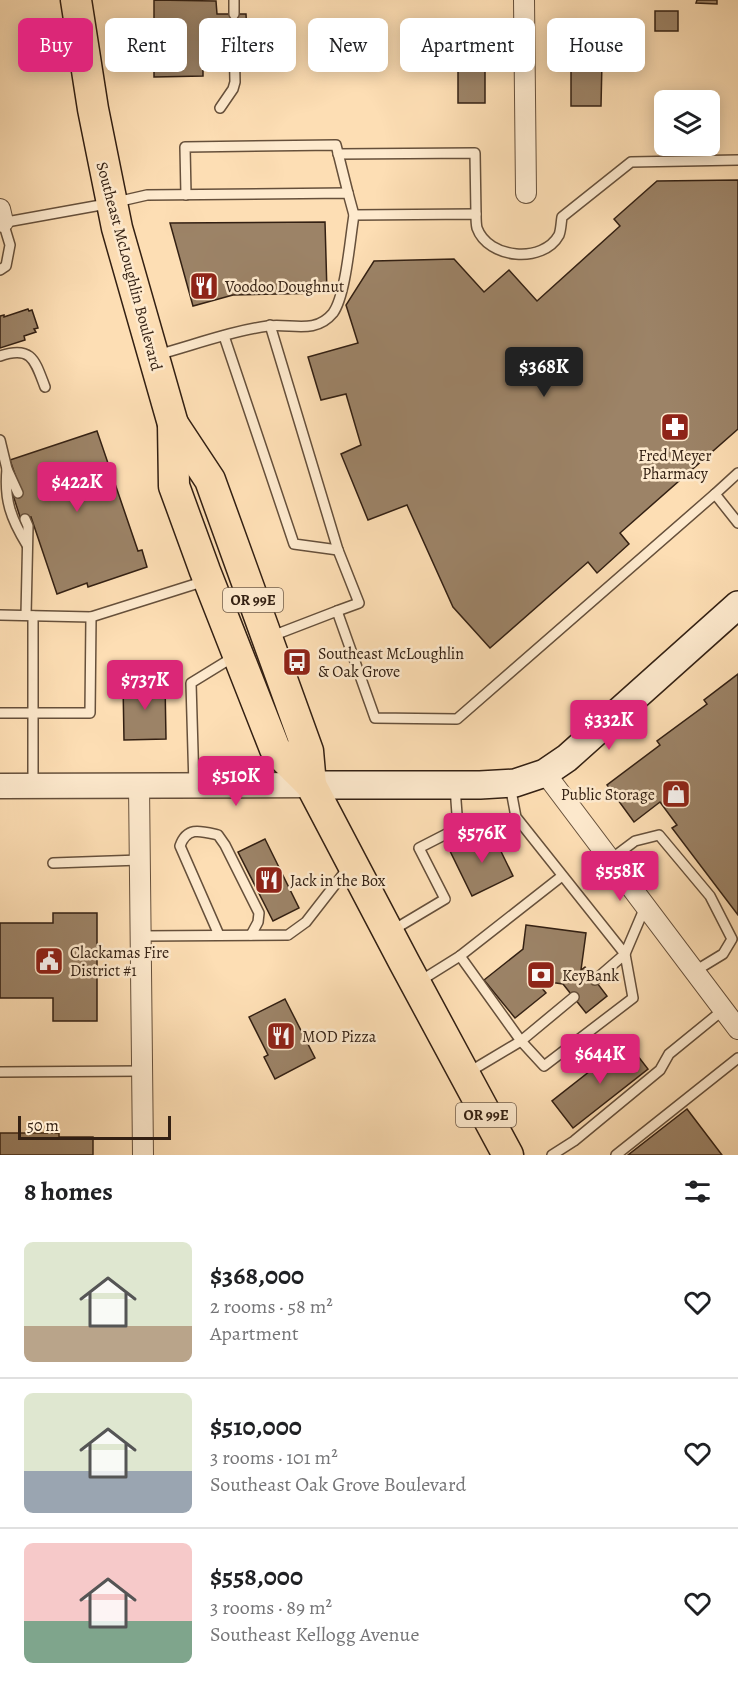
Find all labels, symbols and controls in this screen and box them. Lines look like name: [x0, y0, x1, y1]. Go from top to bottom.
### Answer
chip: Buy: [18, 18, 93, 72]
chip: Rent: [105, 18, 187, 72]
chip: Filters: [199, 18, 296, 72]
chip: New: [308, 18, 388, 72]
chip: Apartment: [400, 18, 535, 72]
chip: House: [547, 18, 645, 72]
map controls: [654, 90, 720, 156]
button: layers: [654, 90, 720, 156]
street label: Southeast McLoughlin Boulevard: [91, 159, 168, 373]
restaurant icon: Voodoo Doughnut: [188, 270, 220, 302]
place label: Voodoo Doughnut: [224, 276, 344, 298]
pin: $368K: [502, 347, 586, 398]
text: $368K: [519, 353, 569, 380]
pharmacy icon: Fred Meyer Pharmacy: [659, 411, 691, 443]
place label: Fred Meyer Pharmacy: [638, 445, 712, 485]
pin: $422K: [35, 462, 119, 513]
text: $422K: [51, 468, 103, 495]
road number: OR 99E: [223, 588, 283, 612]
place label: Southeast McLoughlin & Oak Grove: [318, 643, 464, 683]
bus stop icon: Southeast McLoughlin & Oak Grove: [281, 646, 313, 678]
pin: $737K: [103, 660, 187, 711]
text: $737K: [121, 666, 169, 693]
pin: $332K: [567, 700, 651, 751]
text: $332K: [584, 706, 634, 733]
pin: $510K: [194, 756, 278, 807]
text: $510K: [212, 762, 260, 789]
shop icon: Public Storage: [660, 778, 692, 810]
place label: Public Storage: [561, 784, 655, 806]
pin: $576K: [440, 813, 524, 864]
text: $576K: [458, 819, 506, 846]
pin: $558K: [578, 851, 662, 902]
text: $558K: [595, 857, 645, 884]
restaurant icon: Jack in the Box: [253, 864, 285, 896]
place label: Jack in the Box: [290, 870, 386, 892]
place label: Clackamas Fire District #1: [70, 942, 169, 982]
public building icon: Clackamas Fire District #1: [33, 945, 65, 977]
bank icon: KeyBank: [525, 959, 557, 991]
place label: KeyBank: [562, 965, 619, 987]
restaurant icon: MOD Pizza: [265, 1020, 297, 1052]
place label: MOD Pizza: [302, 1026, 377, 1048]
pin: $644K: [558, 1034, 642, 1085]
text: $644K: [575, 1040, 625, 1067]
road number: OR 99E: [456, 1103, 516, 1127]
scale bar: [18, 1113, 171, 1140]
text: 50 m: [27, 1115, 59, 1137]
text: 8 homes: [24, 1174, 113, 1209]
icon: filters: [681, 1175, 714, 1208]
text: $368,000: [210, 1258, 304, 1293]
icon: home: [72, 1266, 144, 1338]
icon: heart: [681, 1286, 714, 1319]
text: 2 rooms · 58 m²: [210, 1293, 333, 1320]
text: Apartment: [210, 1320, 299, 1347]
text: $510,000: [210, 1409, 302, 1444]
icon: home: [72, 1417, 144, 1489]
icon: heart: [681, 1437, 714, 1470]
text: 3 rooms · 101 m²: [210, 1444, 338, 1471]
text: Southeast Oak Grove Boulevard: [210, 1471, 466, 1498]
text: $558,000: [210, 1559, 303, 1594]
icon: home: [72, 1567, 144, 1639]
icon: heart: [681, 1587, 714, 1620]
text: 3 rooms · 89 m²: [210, 1594, 332, 1621]
text: Southeast Kellogg Avenue: [210, 1621, 419, 1648]

